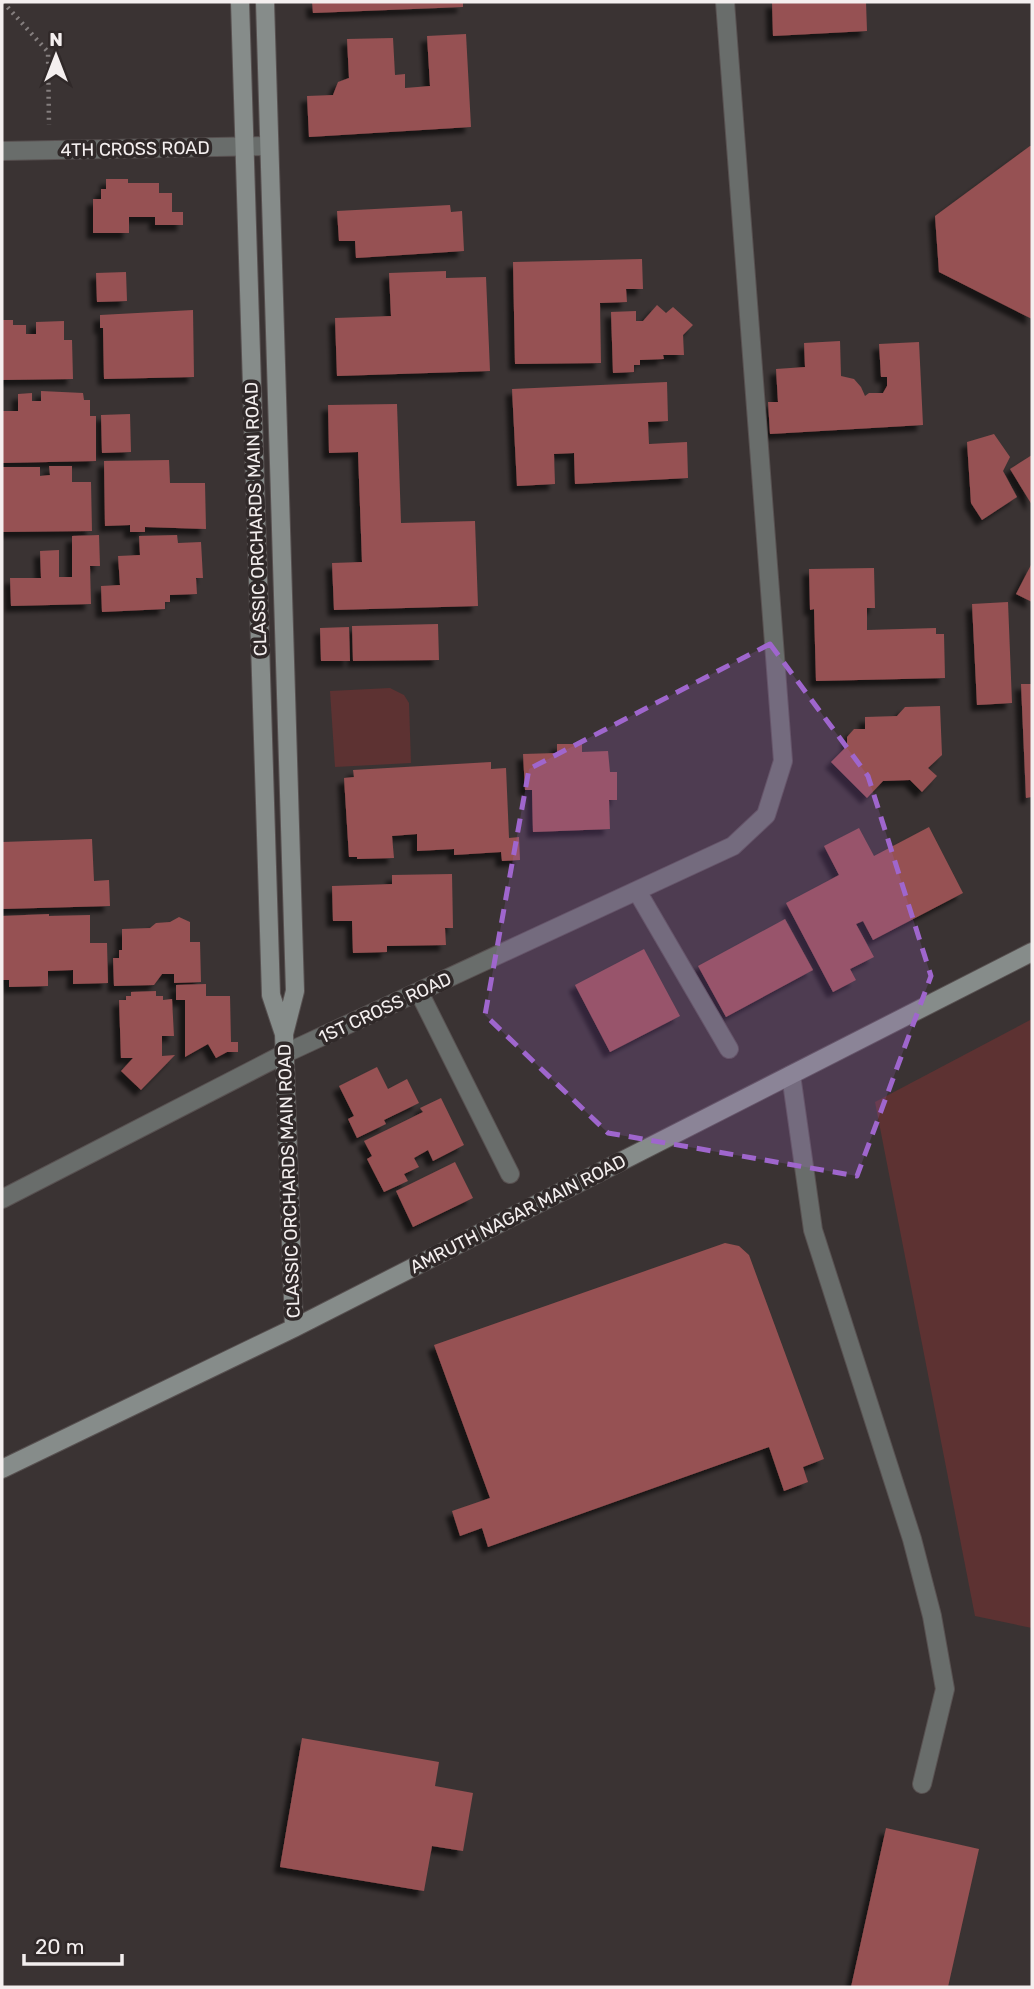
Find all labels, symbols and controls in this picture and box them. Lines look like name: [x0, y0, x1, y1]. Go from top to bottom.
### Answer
north arrow: [21, 21, 91, 91]
text: N: [49, 28, 63, 51]
street label: 4TH CROSS ROAD: [60, 137, 210, 161]
street label: CLASSIC ORCHARDS MAIN ROAD: [240, 381, 272, 657]
street label: 1ST CROSS ROAD: [315, 968, 455, 1048]
street label: CLASSIC ORCHARDS MAIN ROAD: [273, 1043, 305, 1319]
street label: AMRUTH NAGAR MAIN ROAD: [406, 1150, 630, 1278]
scale bar: [24, 1923, 122, 1967]
text: 20 m: [35, 1934, 84, 1959]

